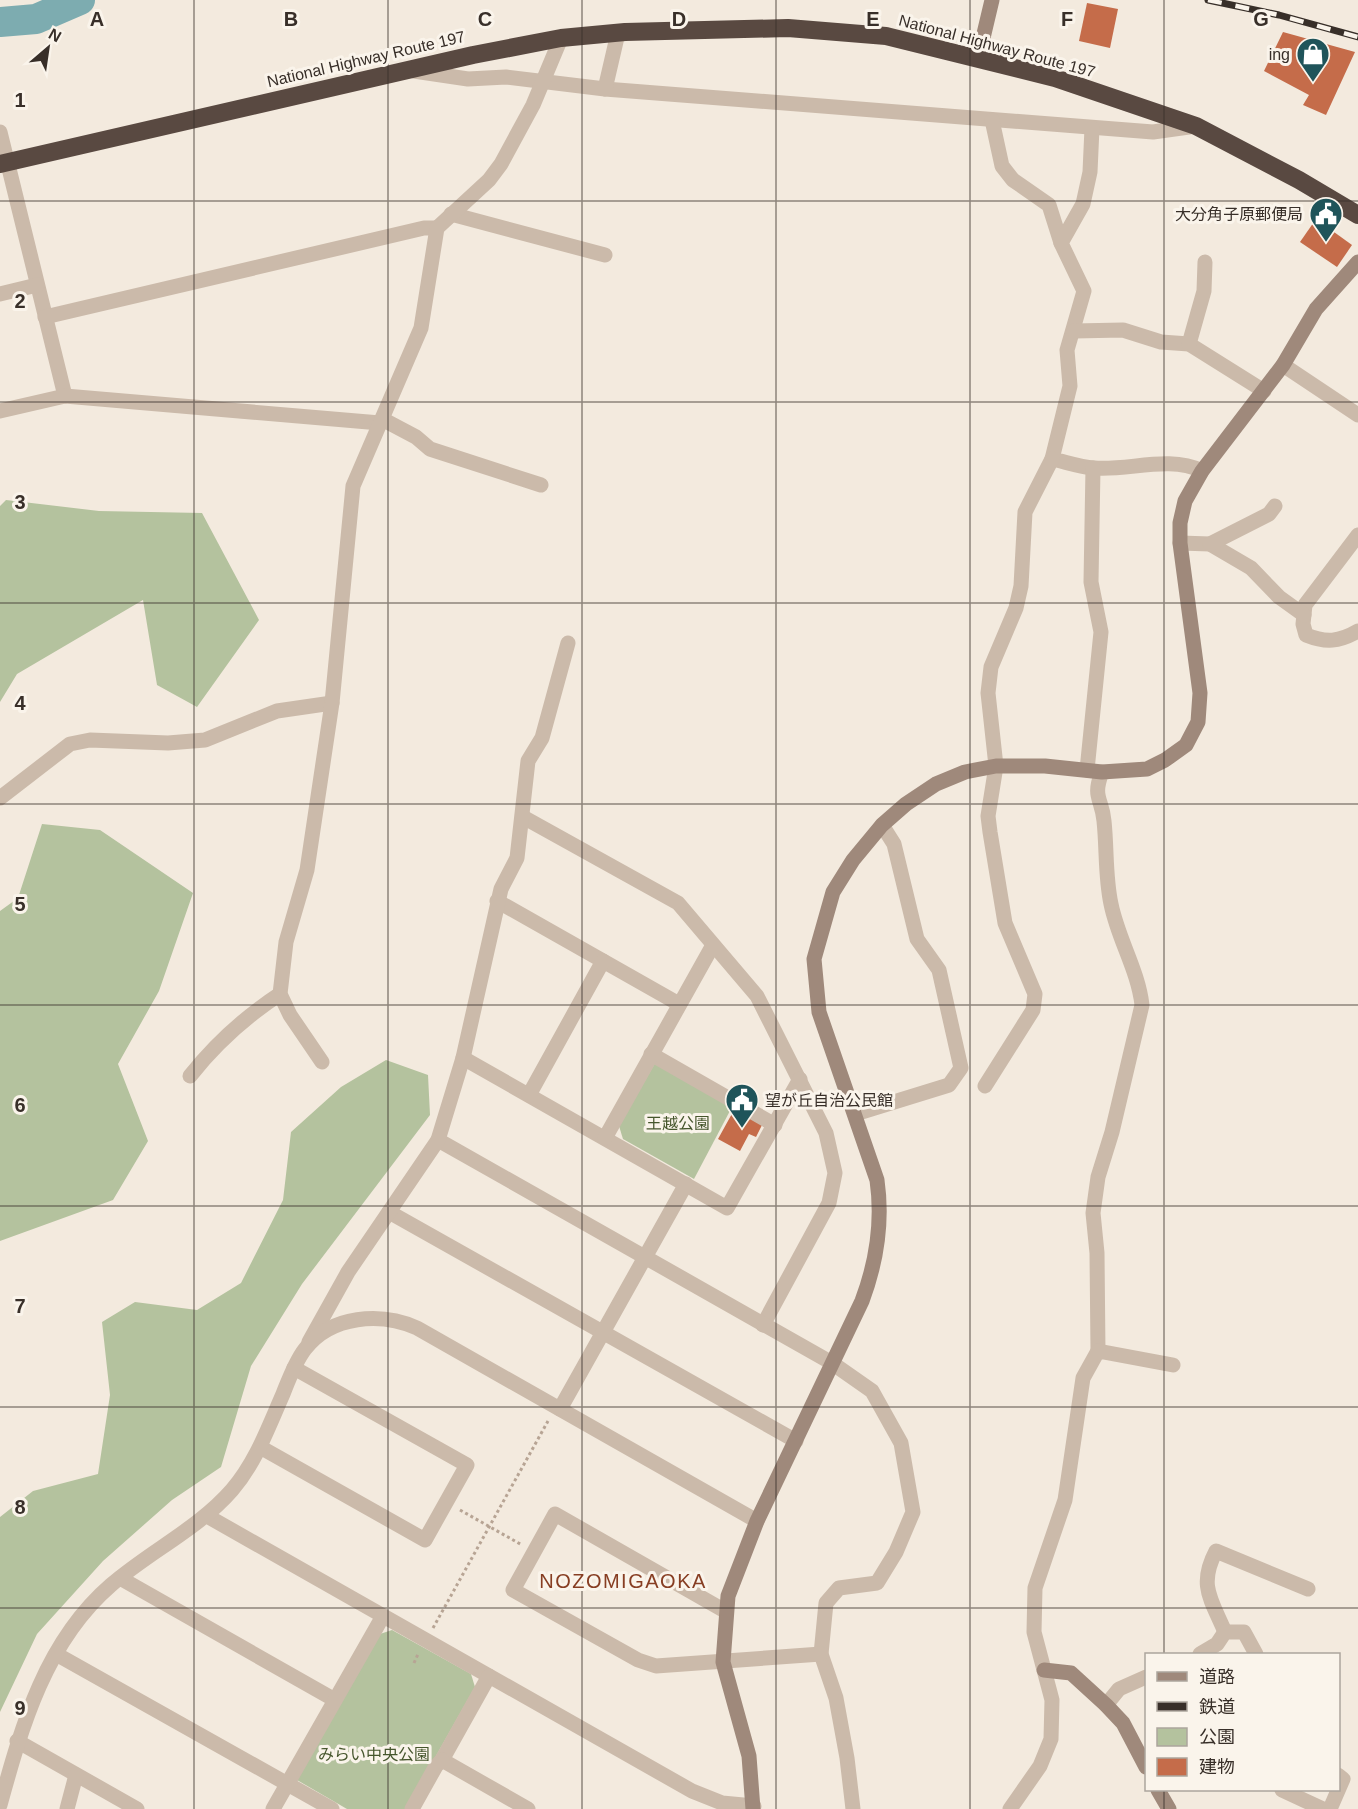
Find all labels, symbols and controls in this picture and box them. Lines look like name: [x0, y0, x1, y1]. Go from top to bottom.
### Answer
text: A: [90, 8, 104, 30]
text: B: [284, 8, 298, 30]
text: C: [478, 8, 492, 30]
text: D: [672, 8, 686, 30]
text: E: [866, 8, 880, 30]
text: F: [1061, 8, 1073, 30]
text: G: [1253, 8, 1269, 30]
street label: National Highway Route 197: [897, 12, 1097, 80]
north arrow: [18, 18, 78, 78]
text: N: [46, 25, 64, 46]
street label: National Highway Route 197: [265, 28, 467, 90]
shop icon: ing: [1295, 36, 1331, 83]
place label: ing: [1269, 46, 1290, 63]
text: 1: [14, 89, 26, 111]
public building icon: 大分角子原郵便局: [1308, 196, 1344, 243]
place label: 大分角子原郵便局: [1175, 206, 1303, 223]
text: 2: [14, 290, 26, 312]
text: 3: [14, 491, 26, 513]
text: 4: [14, 692, 26, 714]
text: 5: [14, 893, 26, 915]
public building icon: 望が丘自治公民館: [724, 1082, 760, 1129]
place label: 望が丘自治公民館: [765, 1092, 893, 1109]
text: 6: [14, 1094, 26, 1116]
park label: 王越公園: [646, 1115, 710, 1132]
text: 7: [14, 1295, 26, 1317]
text: 8: [14, 1496, 26, 1518]
district label: NOZOMIGAOKA: [539, 1570, 707, 1592]
legend: [1145, 1653, 1340, 1791]
text: 道路: [1199, 1667, 1235, 1687]
text: 9: [14, 1697, 26, 1719]
text: 鉄道: [1199, 1697, 1235, 1717]
text: 公園: [1199, 1727, 1235, 1747]
park label: みらい中央公園: [318, 1746, 430, 1763]
text: 建物: [1199, 1757, 1235, 1777]

